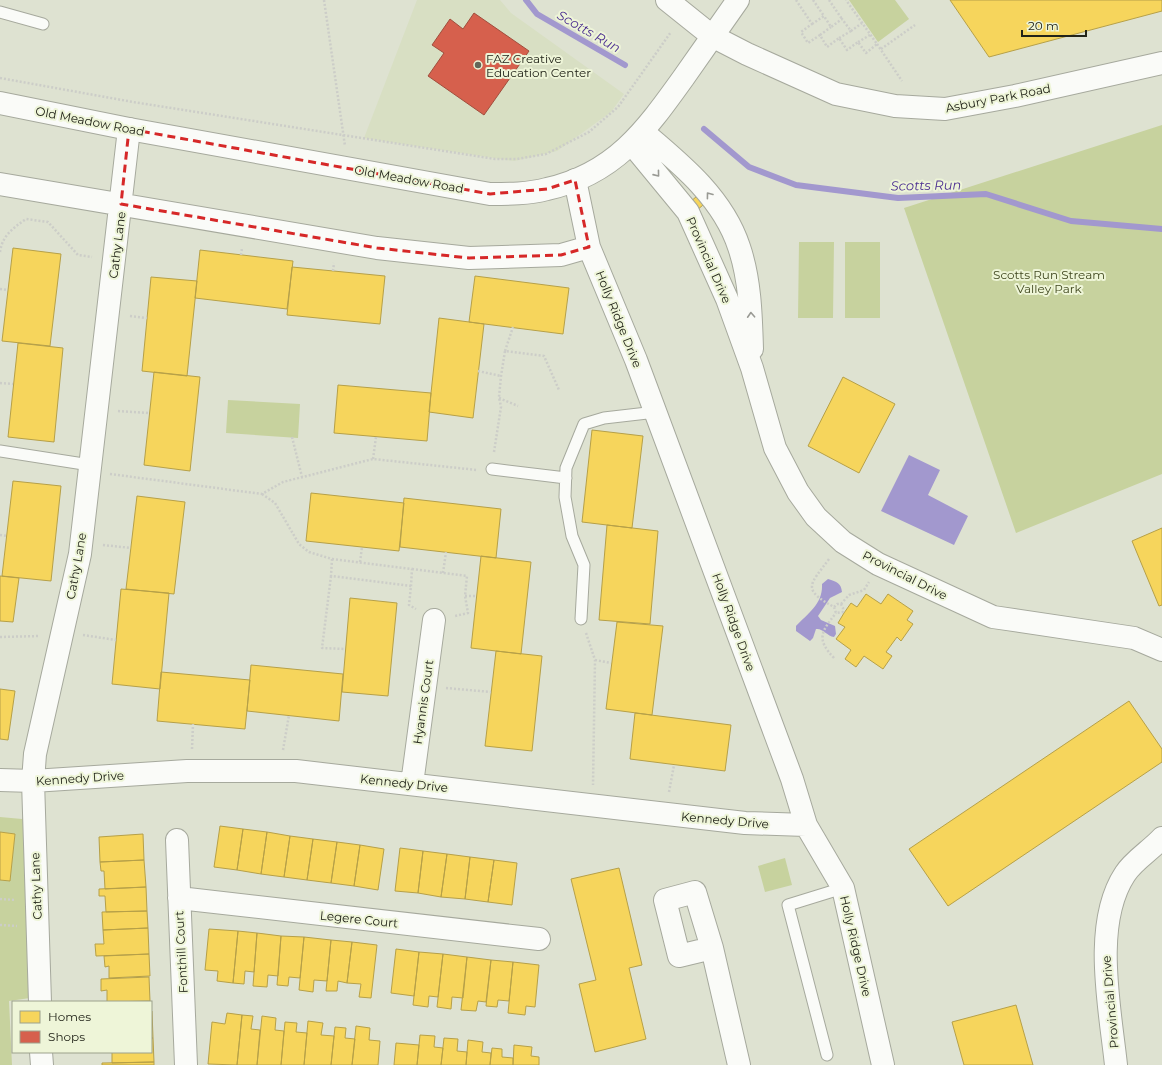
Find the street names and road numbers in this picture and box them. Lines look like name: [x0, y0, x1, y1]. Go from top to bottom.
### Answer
street label: Asbury Park Road: [944, 80, 1052, 116]
street label: Old Meadow Road: [34, 103, 146, 139]
street label: Old Meadow Road: [353, 162, 465, 196]
street label: Cathy Lane: [105, 211, 129, 279]
street label: Provincial Drive: [683, 214, 735, 306]
street label: Holly Ridge Drive: [593, 268, 645, 370]
street label: Cathy Lane: [63, 532, 89, 600]
street label: Provincial Drive: [860, 547, 950, 603]
street label: Holly Ridge Drive: [709, 571, 759, 673]
street label: Hyannis Court: [410, 659, 436, 745]
street label: Kennedy Drive: [36, 767, 124, 789]
street label: Kennedy Drive: [359, 771, 449, 795]
street label: Kennedy Drive: [680, 809, 770, 831]
street label: Cathy Lane: [27, 852, 45, 920]
street label: Holly Ridge Drive: [837, 894, 875, 998]
street label: Legere Court: [319, 907, 399, 931]
street label: Fonthill Court: [171, 910, 191, 994]
street label: Provincial Drive: [1098, 955, 1122, 1049]

